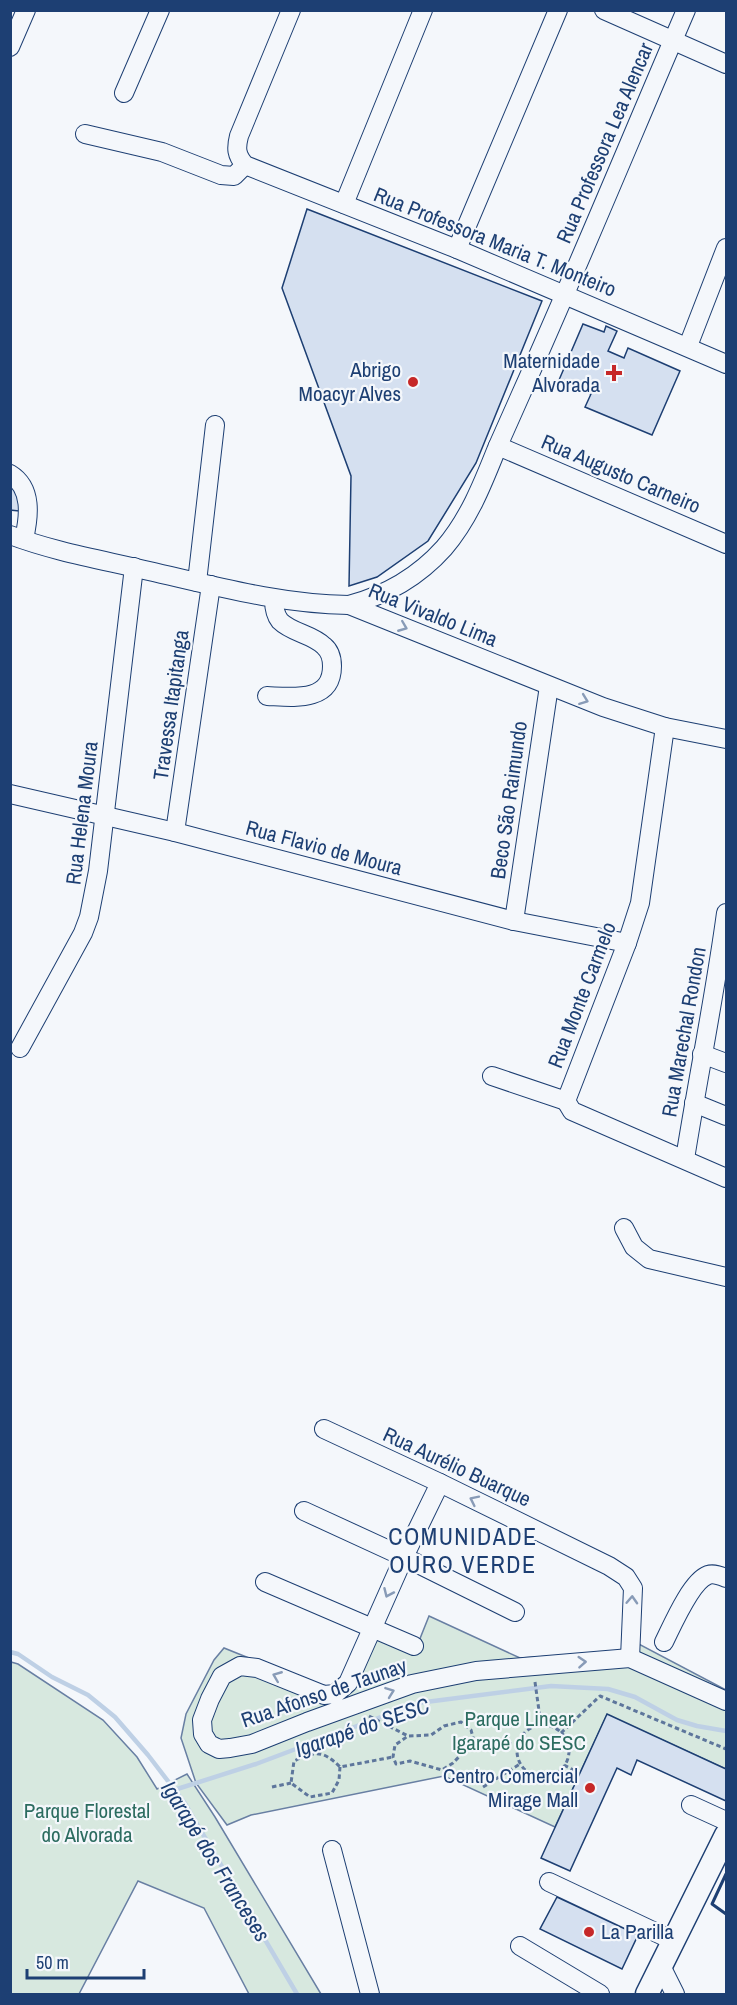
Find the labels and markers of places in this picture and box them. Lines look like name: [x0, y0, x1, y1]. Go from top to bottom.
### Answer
place label: Maternidade Alvorada: [503, 346, 600, 399]
place label: Abrigo Moacyr Alves: [299, 355, 401, 408]
marker: Maternidade Alvorada: [605, 364, 623, 382]
marker: Abrigo Moacyr Alves: [406, 375, 420, 389]
place label: Centro Comercial Mirage Mall: [443, 1761, 578, 1814]
marker: Centro Comercial Mirage Mall: [583, 1781, 597, 1795]
place label: La Parilla: [601, 1917, 674, 1946]
marker: La Parilla: [582, 1925, 596, 1939]

